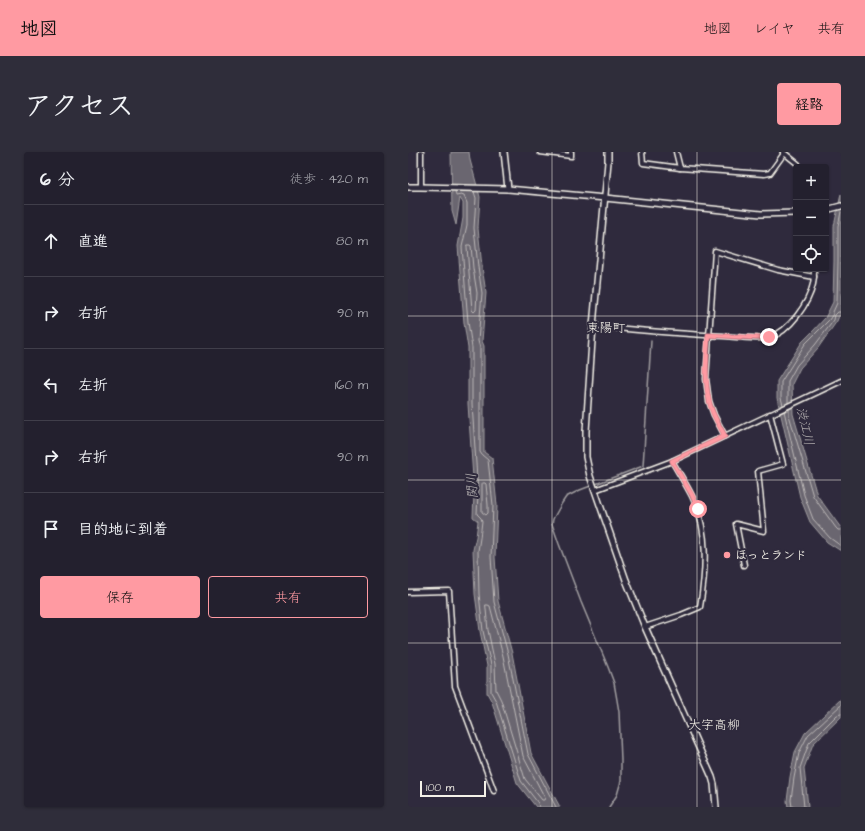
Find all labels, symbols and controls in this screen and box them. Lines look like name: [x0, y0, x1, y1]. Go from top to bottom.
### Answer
text: 地図: [20, 16, 58, 43]
text: 地図: [704, 19, 732, 39]
text: レイヤ: [754, 19, 795, 39]
text: 共有: [817, 19, 845, 39]
button: 経路: [777, 83, 841, 125]
text: アクセス: [24, 87, 134, 126]
map controls: [793, 164, 829, 272]
button: +: [793, 164, 829, 200]
text: 6 分: [40, 168, 74, 192]
text: 徒歩 · 420 m: [290, 170, 368, 188]
button: −: [793, 200, 829, 236]
icon: ahead: [40, 230, 62, 252]
text: 直進: [78, 231, 108, 252]
text: 80 m: [336, 232, 368, 250]
button: locate: [793, 236, 829, 272]
icon: right: [40, 302, 62, 324]
text: 右折: [78, 303, 108, 324]
text: 90 m: [337, 304, 368, 322]
district label: 東陽町: [586, 319, 626, 337]
route end: [760, 328, 778, 346]
icon: left: [40, 374, 62, 396]
text: 左折: [78, 375, 108, 396]
text: 160 m: [335, 376, 368, 394]
water label: 渋江川: [792, 405, 818, 447]
icon: right: [40, 446, 62, 468]
text: 右折: [78, 447, 108, 468]
text: 90 m: [337, 448, 368, 466]
water label: 関川: [462, 472, 482, 500]
route start: [689, 500, 707, 518]
icon: arrive: [40, 518, 62, 540]
text: 目的地に到着: [78, 519, 168, 540]
place label: ほっとランド: [735, 547, 807, 564]
marker: ほっとランド: [722, 550, 732, 560]
button: 保存: [40, 576, 200, 618]
button: 共有: [208, 576, 368, 618]
district label: 大字高柳: [688, 716, 740, 734]
scale bar: [420, 779, 486, 798]
text: 100 m: [426, 780, 454, 795]

